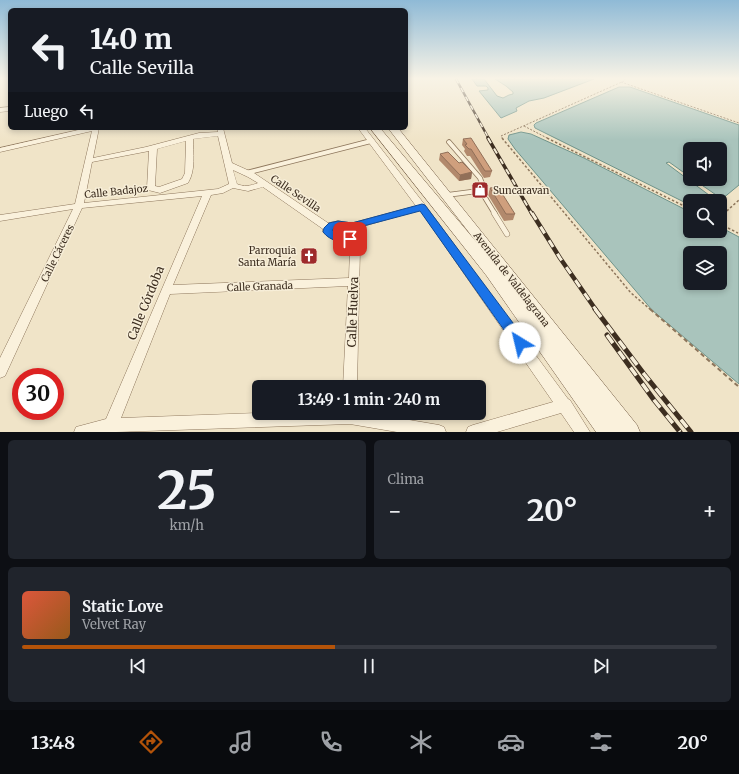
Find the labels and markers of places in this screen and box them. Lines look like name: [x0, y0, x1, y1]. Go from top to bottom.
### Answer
shop icon: Suncaravan: [470, 180, 490, 200]
place label: Suncaravan: [493, 184, 550, 197]
pin: [333, 222, 367, 256]
place label: Parroquia Santa María: [238, 244, 297, 269]
church icon: Parroquia Santa María: [299, 246, 319, 266]

